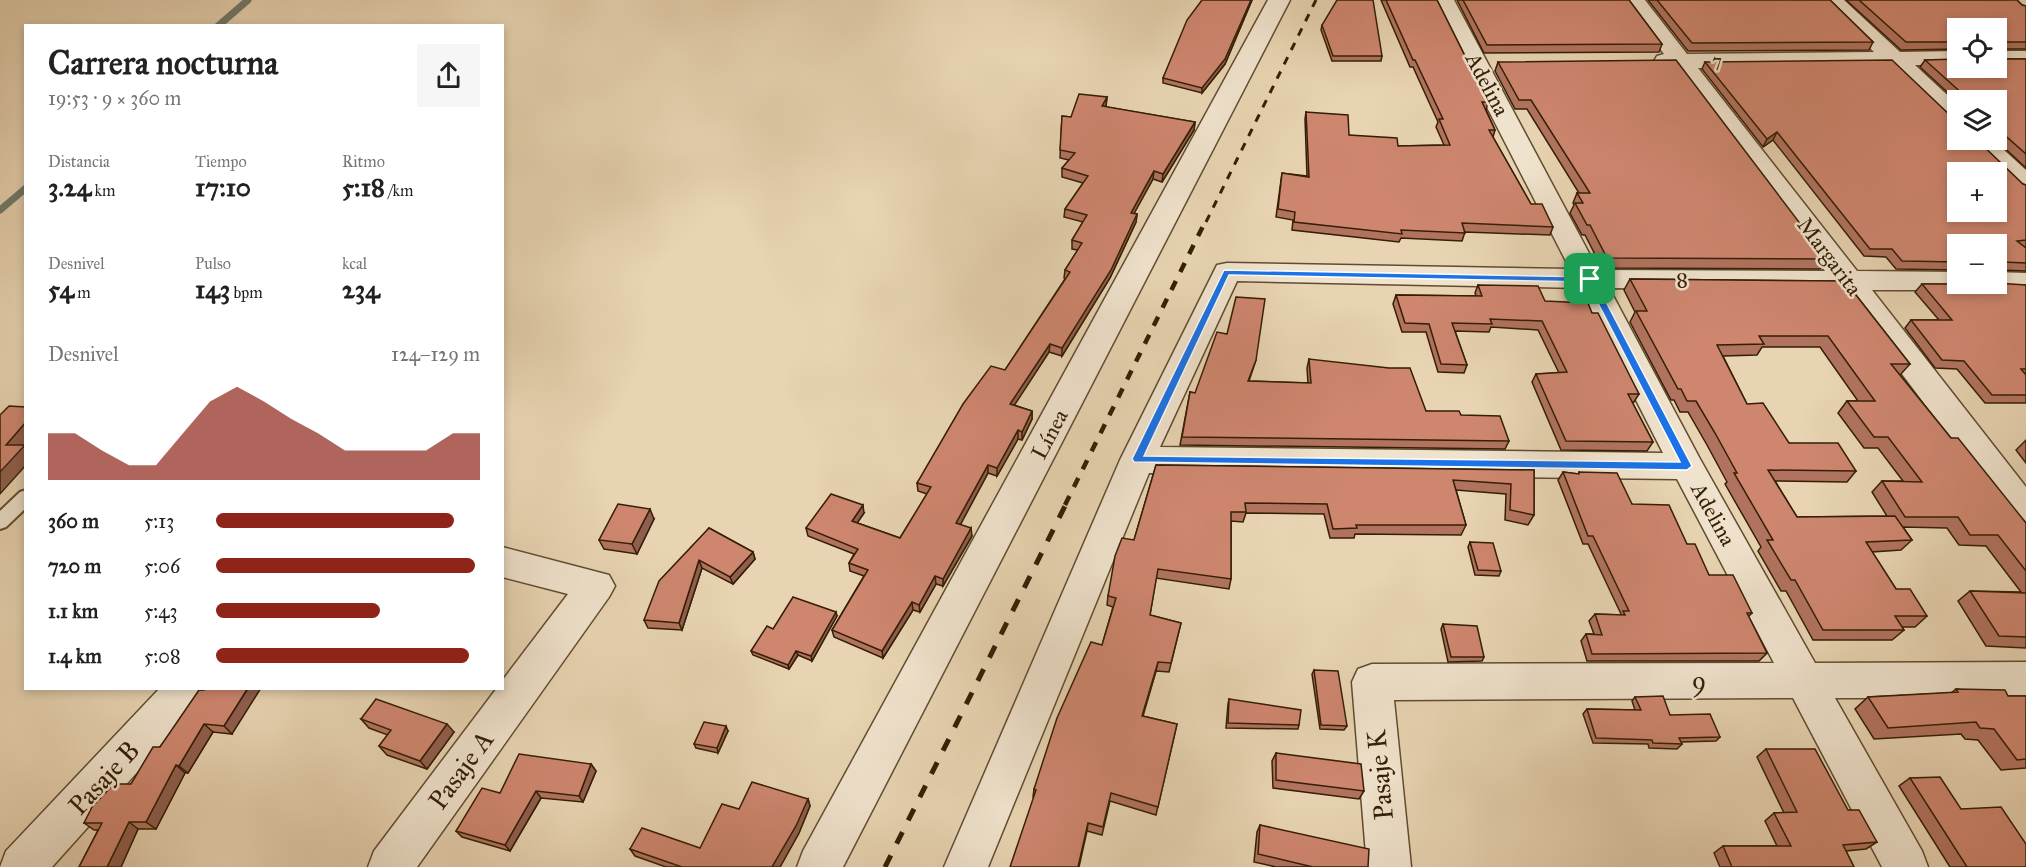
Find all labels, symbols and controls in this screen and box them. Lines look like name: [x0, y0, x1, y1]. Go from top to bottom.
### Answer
map controls: [1947, 18, 2007, 294]
button: locate: [1947, 18, 2007, 78]
text: Carrera nocturna: [48, 43, 278, 83]
button: share: [417, 44, 480, 107]
street label: Adelina: [1459, 47, 1516, 121]
street label: 7: [1712, 50, 1722, 72]
text: 19:53 · 9 × 360 m: [48, 86, 181, 110]
button: layers: [1947, 90, 2007, 150]
text: Distancia: [48, 152, 110, 171]
text: Tiempo: [195, 152, 247, 171]
text: Ritmo: [342, 152, 385, 171]
button: +: [1947, 162, 2007, 222]
text: 3.24: [48, 171, 91, 203]
text: 17:10: [195, 171, 251, 203]
text: 5:18: [342, 171, 385, 203]
text: km: [91, 181, 115, 200]
text: /km: [385, 181, 413, 200]
street label: Margarita: [1791, 212, 1868, 301]
button: −: [1947, 234, 2007, 294]
pin: [1564, 253, 1615, 304]
text: Desnivel: [48, 254, 104, 273]
text: Pulso: [195, 254, 231, 273]
text: kcal: [342, 254, 367, 273]
icon: arrive: [1573, 262, 1606, 295]
street label: 8: [1676, 266, 1688, 293]
text: 54: [48, 273, 74, 305]
text: 143: [195, 273, 230, 305]
text: 234: [342, 273, 380, 305]
text: m: [74, 283, 91, 302]
text: bpm: [230, 283, 263, 302]
text: Desnivel: [48, 342, 119, 366]
text: 124–129 m: [391, 342, 480, 366]
street label: Línea: [1025, 404, 1074, 464]
street label: Adelina: [1685, 477, 1742, 551]
text: 360 m: [48, 509, 99, 533]
text: 5:13: [144, 509, 174, 533]
text: 720 m: [48, 554, 101, 578]
text: 5:06: [144, 554, 180, 578]
text: 1.1 km: [48, 599, 98, 623]
text: 5:43: [144, 599, 177, 623]
text: 1.4 km: [48, 644, 102, 668]
text: 5:08: [144, 644, 181, 668]
street label: 9: [1692, 664, 1706, 698]
street label: Pasaje A: [421, 724, 500, 816]
street label: Pasaje K: [1359, 728, 1400, 822]
street label: Pasaje B: [61, 734, 146, 821]

